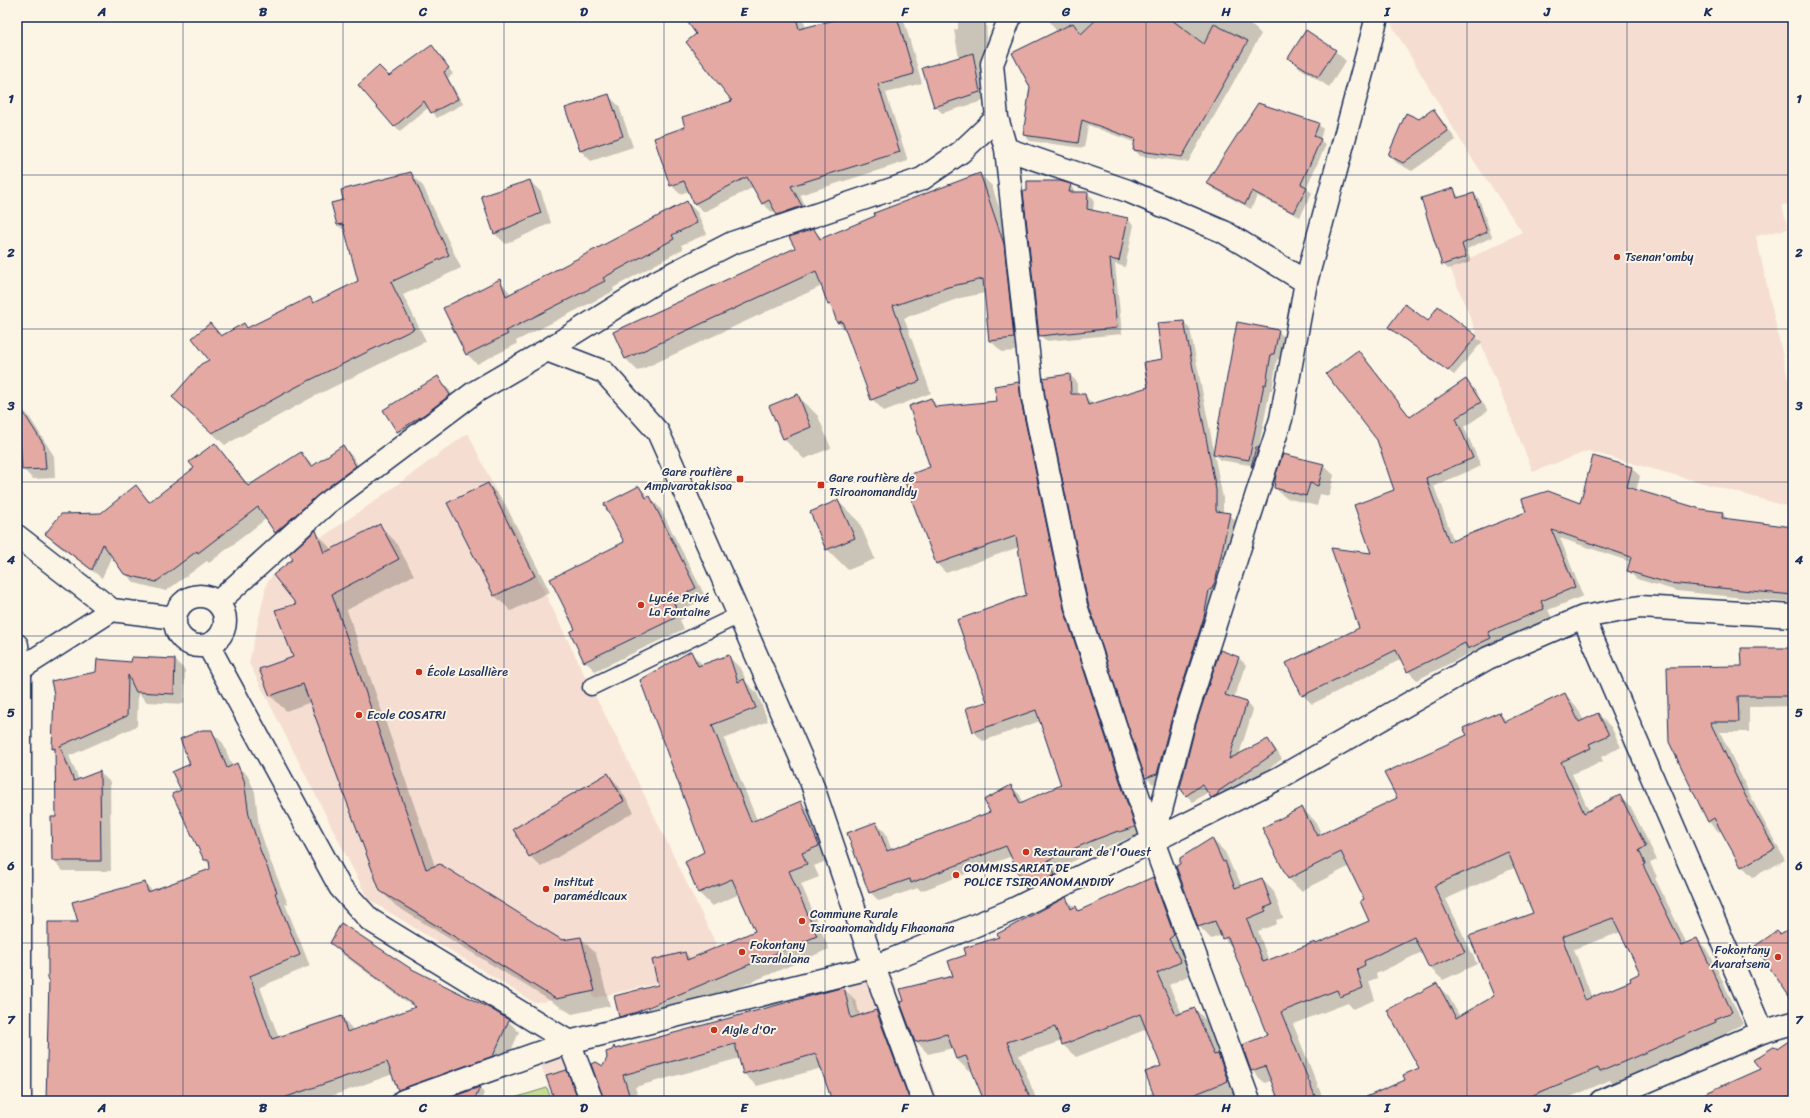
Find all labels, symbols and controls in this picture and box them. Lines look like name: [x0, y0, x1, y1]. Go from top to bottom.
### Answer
text: A: [97, 0, 106, 23]
text: B: [259, 0, 268, 23]
text: C: [418, 0, 428, 23]
text: D: [580, 0, 588, 23]
text: E: [740, 0, 749, 23]
text: F: [900, 0, 909, 23]
text: G: [1061, 0, 1071, 23]
text: H: [1220, 0, 1231, 23]
text: I: [1383, 0, 1391, 23]
text: J: [1543, 0, 1551, 23]
text: K: [1703, 0, 1713, 23]
text: 1: [8, 87, 14, 110]
text: 1: [1796, 87, 1802, 110]
text: 2: [6, 241, 15, 264]
text: 2: [1794, 241, 1803, 264]
place label: Tsenan'omby: [1625, 246, 1694, 268]
marker: Tsenan'omby: [1612, 252, 1622, 262]
text: 3: [6, 394, 15, 417]
text: 3: [1794, 394, 1803, 417]
place label: Gare routière Ampivarotakisoa: [643, 461, 732, 497]
place label: Gare routière de Tsiroanomandidy: [829, 467, 918, 503]
marker: Gare routière Ampivarotakisoa: [735, 474, 745, 484]
marker: Gare routière de Tsiroanomandidy: [816, 480, 826, 490]
text: 4: [6, 548, 16, 571]
text: 4: [1794, 548, 1804, 571]
place label: Lycée Privé La Fontaine: [649, 587, 710, 623]
marker: Lycée Privé La Fontaine: [636, 600, 646, 610]
place label: École Lasallière: [427, 661, 508, 683]
marker: École Lasallière: [414, 667, 424, 677]
text: 5: [7, 701, 15, 724]
text: 5: [1795, 701, 1803, 724]
place label: Ecole COSATRI: [367, 704, 446, 726]
marker: Ecole COSATRI: [354, 710, 364, 720]
place label: Restaurant de l'Ouest: [1034, 841, 1152, 863]
marker: Restaurant de l'Ouest: [1021, 847, 1031, 857]
text: 6: [6, 854, 15, 877]
text: 6: [1794, 854, 1803, 877]
place label: COMMISSARIAT DE POLICE TSIROANOMANDIDY: [964, 857, 1115, 893]
marker: COMMISSARIAT DE POLICE TSIROANOMANDIDY: [951, 870, 961, 880]
place label: institut paramédicaux: [553, 871, 628, 907]
marker: institut paramédicaux: [541, 884, 551, 894]
place label: Commune Rurale Tsiroanomandidy Fihaonana: [810, 903, 955, 939]
marker: Commune Rurale Tsiroanomandidy Fihaonana: [797, 916, 807, 926]
place label: Fokontany Tsaralalana: [750, 934, 810, 970]
place label: Fokontany Avaratsena: [1710, 939, 1771, 975]
marker: Fokontany Tsaralalana: [737, 947, 747, 957]
marker: Fokontany Avaratsena: [1773, 952, 1783, 962]
text: 7: [7, 1008, 16, 1031]
text: 7: [1795, 1008, 1804, 1031]
place label: Aigle d'Or: [721, 1019, 777, 1041]
marker: Aigle d'Or: [709, 1025, 719, 1035]
text: A: [97, 1096, 106, 1118]
text: B: [259, 1096, 268, 1118]
text: C: [418, 1096, 428, 1118]
text: D: [580, 1096, 588, 1118]
text: E: [740, 1096, 749, 1118]
text: F: [900, 1096, 909, 1118]
text: G: [1061, 1096, 1071, 1118]
text: H: [1220, 1096, 1231, 1118]
text: I: [1383, 1096, 1391, 1118]
text: J: [1543, 1096, 1551, 1118]
text: K: [1703, 1096, 1713, 1118]

